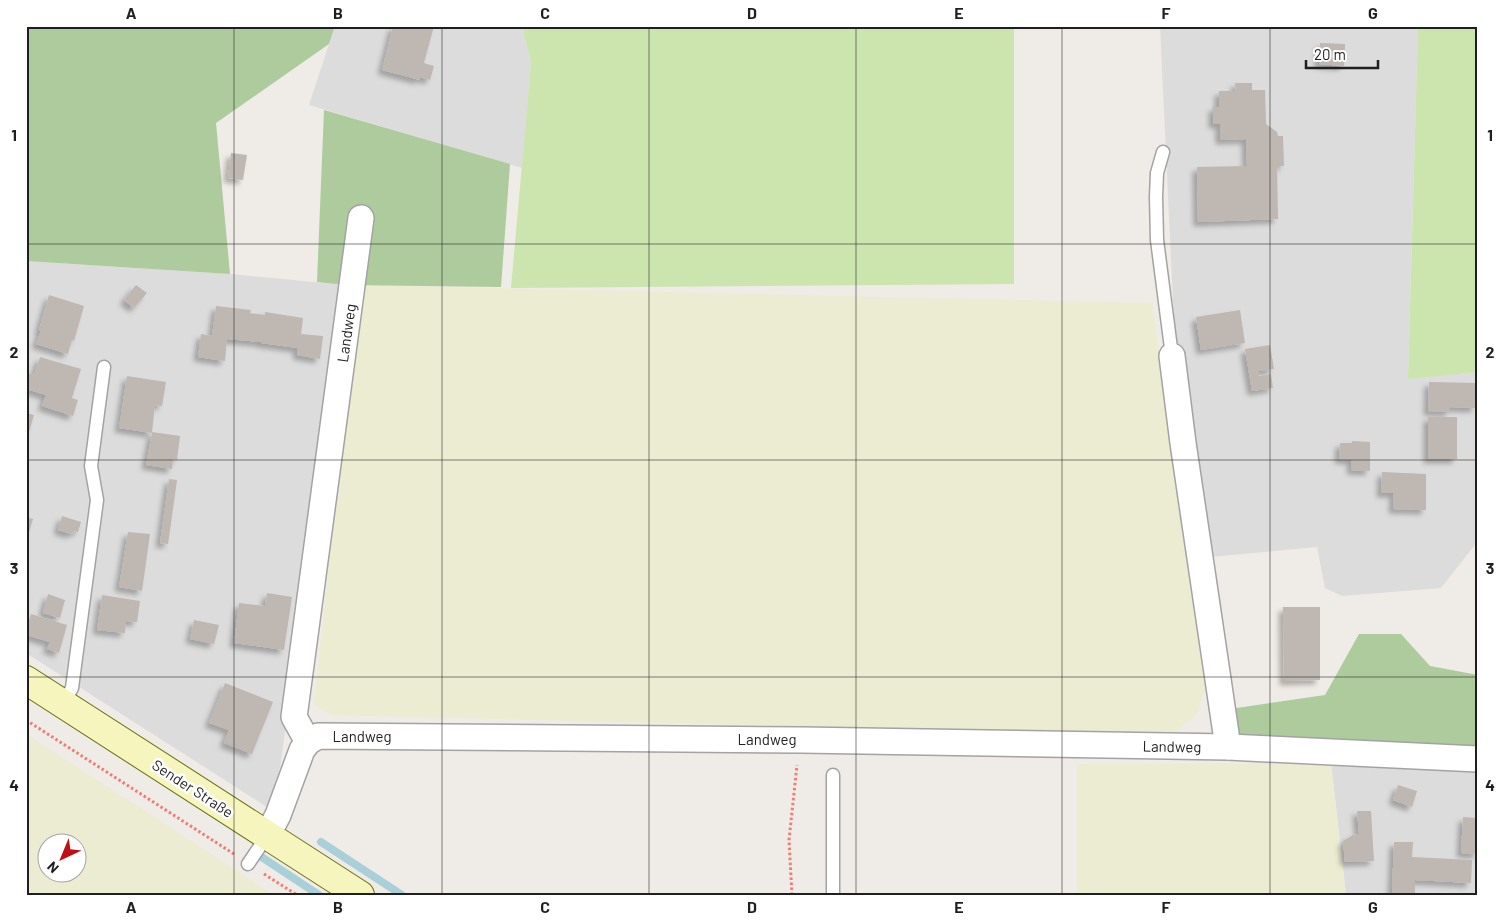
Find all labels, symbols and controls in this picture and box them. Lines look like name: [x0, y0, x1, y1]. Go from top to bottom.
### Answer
text: A: [126, 3, 137, 22]
text: B: [333, 3, 343, 22]
text: C: [540, 3, 550, 22]
text: D: [747, 3, 757, 22]
text: E: [954, 3, 964, 22]
text: F: [1162, 3, 1171, 22]
text: G: [1368, 3, 1378, 22]
scale bar: [1306, 38, 1379, 70]
text: 20 m: [1314, 45, 1346, 63]
text: 1: [11, 125, 17, 144]
text: 1: [1487, 125, 1493, 144]
street label: Landweg: [333, 303, 359, 363]
text: 2: [10, 342, 19, 361]
text: 2: [1486, 342, 1495, 361]
text: 3: [10, 558, 18, 577]
text: 3: [1486, 558, 1494, 577]
street label: Landweg: [333, 727, 391, 745]
street label: Landweg: [738, 730, 796, 748]
street label: Landweg: [1142, 736, 1202, 756]
street label: Sender Straße: [149, 755, 237, 821]
text: 4: [9, 775, 19, 794]
text: 4: [1485, 775, 1495, 794]
north arrow: [38, 834, 88, 884]
text: N: [43, 858, 62, 877]
text: A: [126, 897, 137, 916]
text: B: [333, 897, 343, 916]
text: C: [540, 897, 550, 916]
text: D: [747, 897, 757, 916]
text: E: [954, 897, 964, 916]
text: F: [1162, 897, 1171, 916]
text: G: [1368, 897, 1378, 916]

